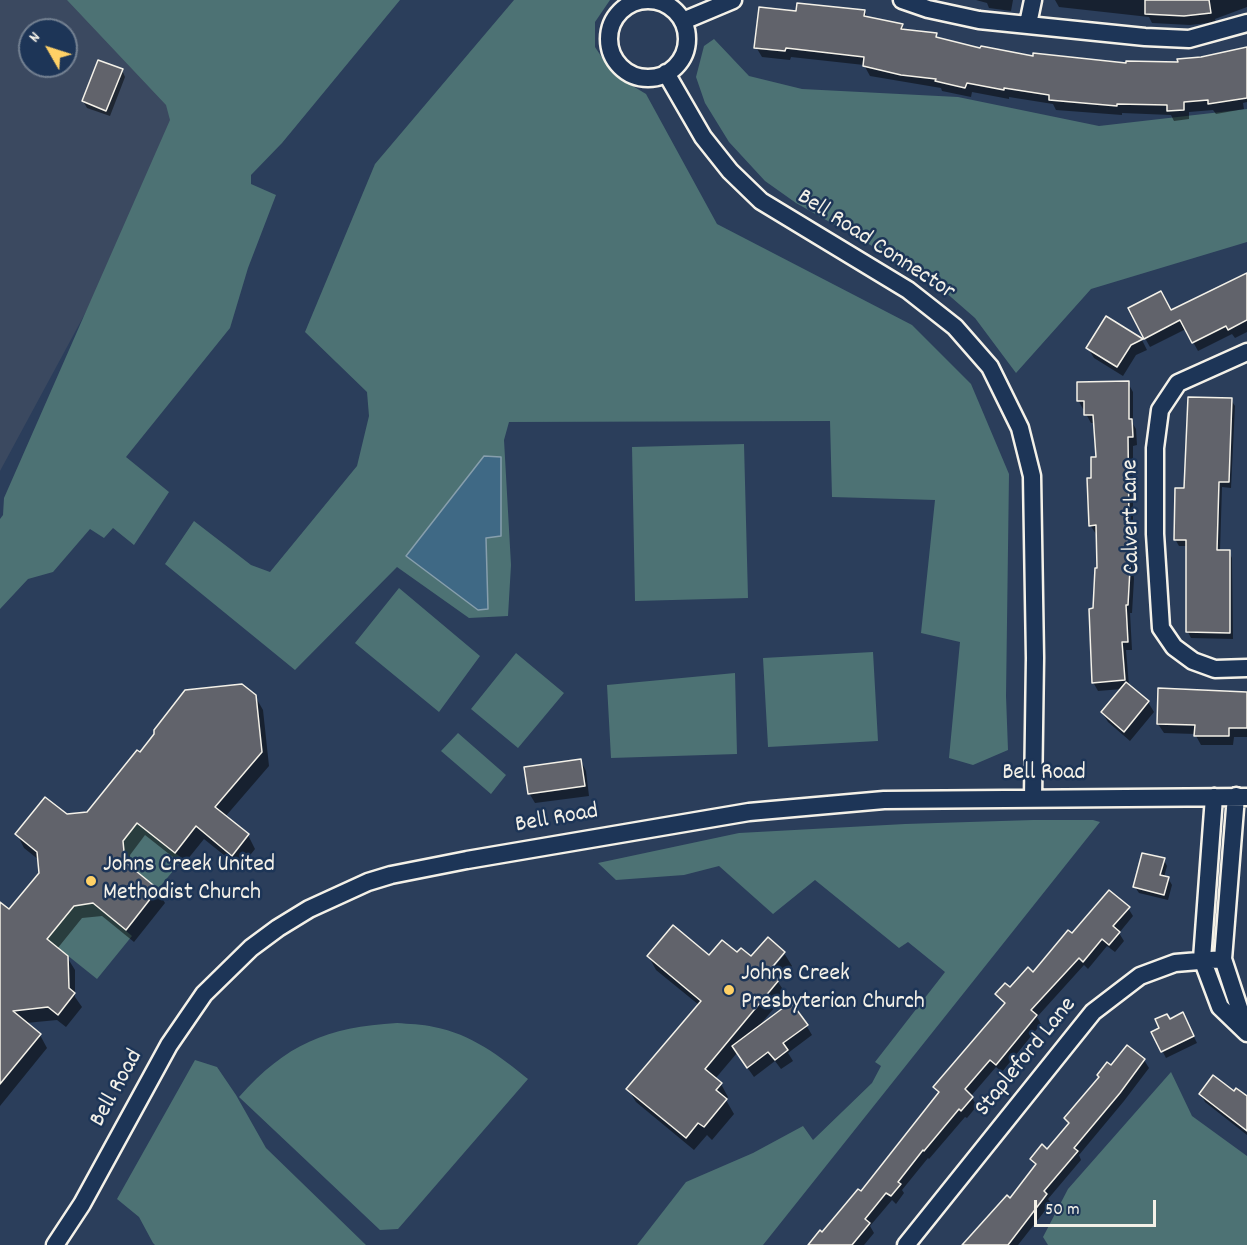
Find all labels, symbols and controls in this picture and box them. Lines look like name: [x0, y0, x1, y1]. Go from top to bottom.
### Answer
north arrow: [18, 18, 78, 78]
text: N: [24, 27, 47, 48]
street label: Bell Road Connector: [791, 184, 959, 308]
street label: Calvert Lane: [1118, 459, 1148, 575]
street label: Bell Road: [1002, 761, 1086, 789]
street label: Bell Road: [513, 799, 601, 841]
place label: Johns Creek United Methodist Church: [103, 853, 275, 909]
marker: Johns Creek United Methodist Church: [84, 874, 98, 888]
place label: Johns Creek Presbyterian Church: [741, 962, 925, 1018]
marker: Johns Creek Presbyterian Church: [722, 983, 736, 997]
street label: Stapleford Lane: [970, 992, 1084, 1124]
street label: Bell Road: [85, 1045, 151, 1133]
scale bar: [1037, 1188, 1158, 1226]
text: 50 m: [1045, 1198, 1080, 1223]

